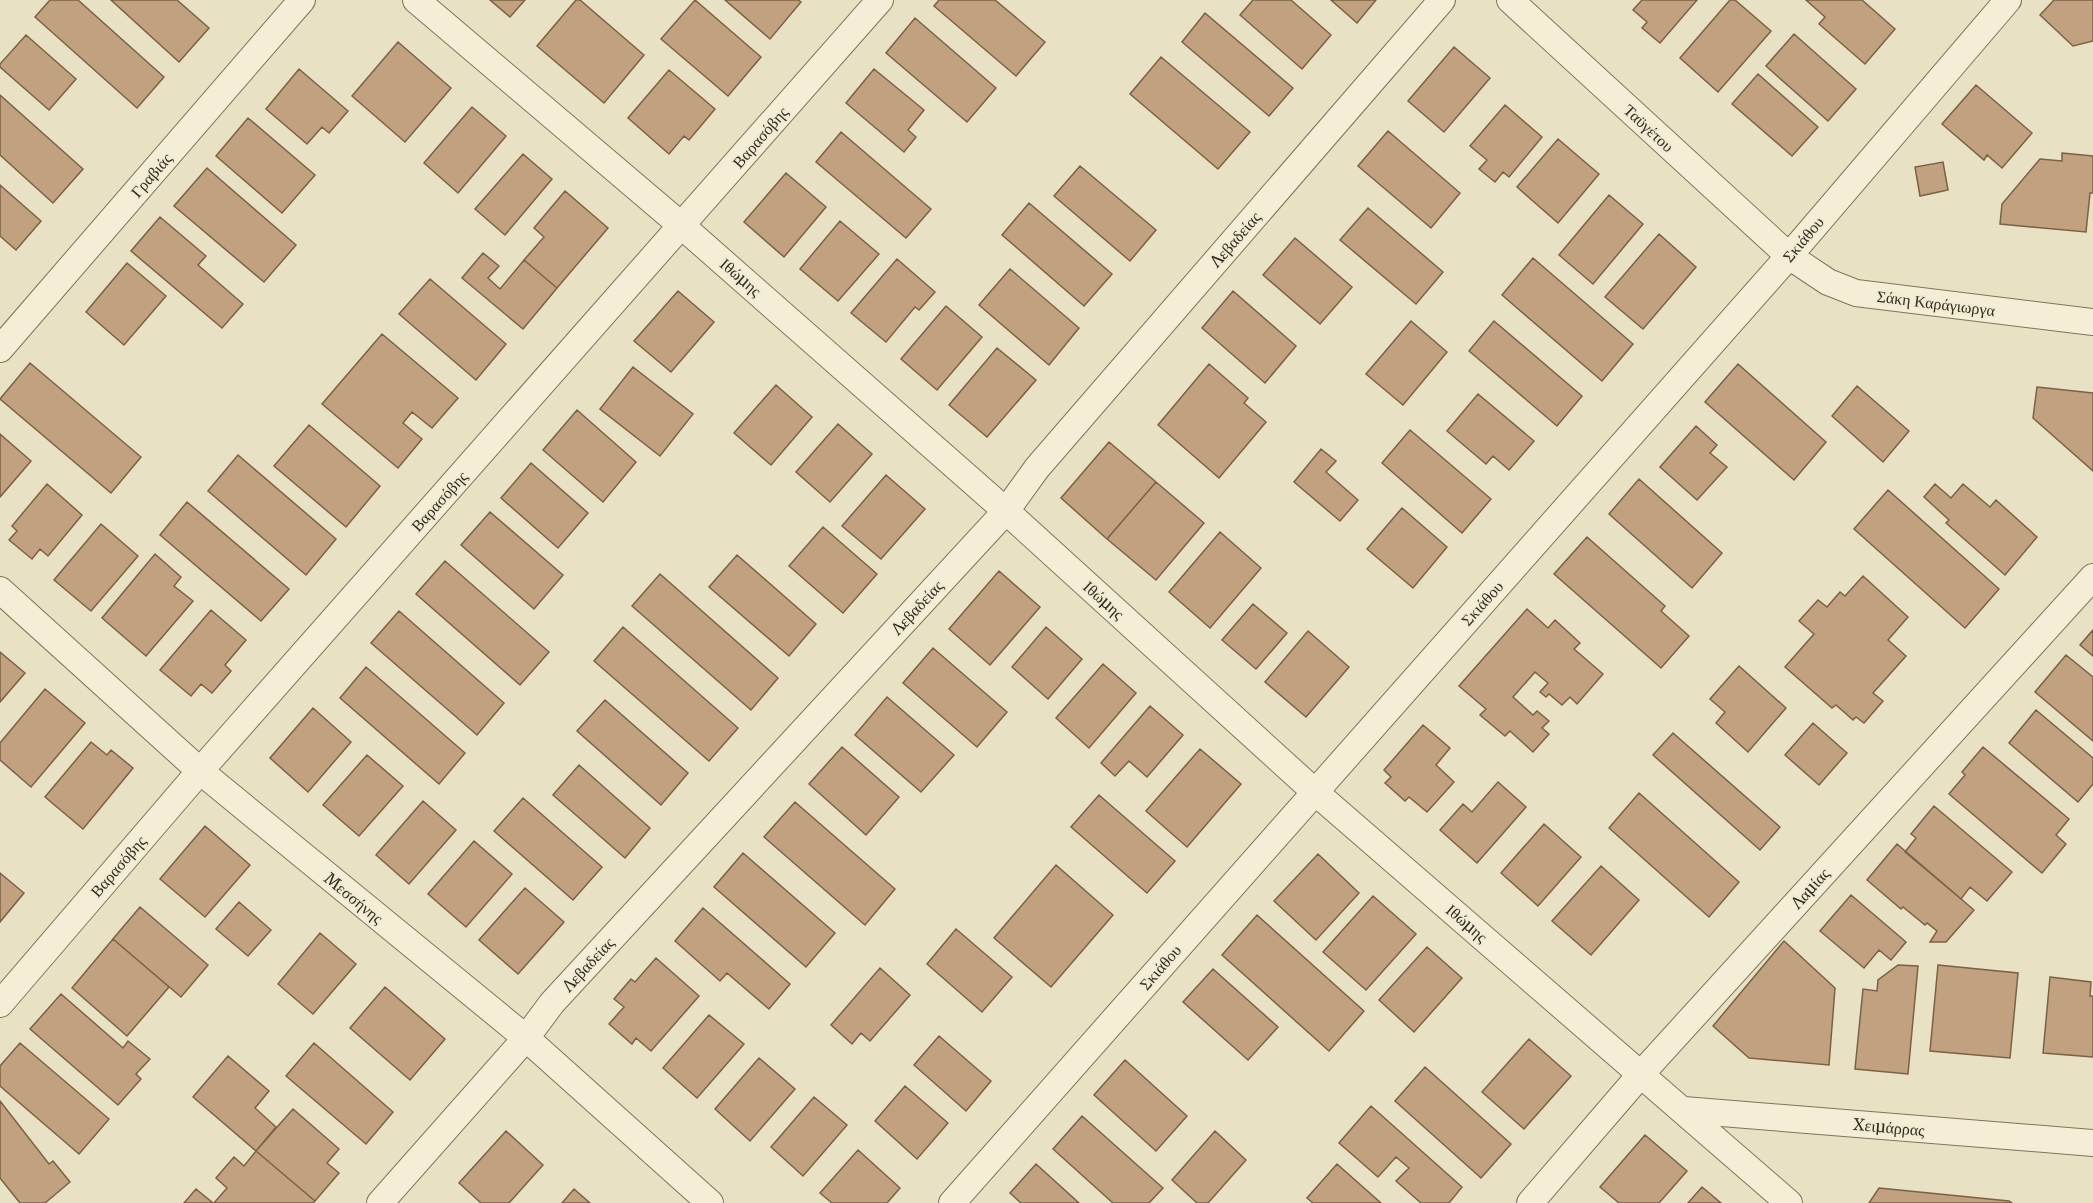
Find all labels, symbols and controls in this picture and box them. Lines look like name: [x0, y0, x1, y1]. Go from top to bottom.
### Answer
street label: Ταϋγέτου: [1620, 100, 1678, 156]
street label: Βαρασόβης: [728, 102, 793, 172]
street label: Γραβιάς: [126, 148, 176, 201]
street label: Λεβαδείας: [1205, 207, 1265, 272]
street label: Σκιάθου: [1778, 212, 1828, 266]
street label: Ιθώμης: [716, 254, 766, 301]
street label: Σάκη Καράγιωργα: [1876, 286, 1997, 320]
street label: Βαρασόβης: [407, 466, 472, 536]
street label: Λεβαδείας: [886, 575, 948, 639]
street label: Ιθώμης: [1079, 576, 1129, 624]
street label: Σκιάθου: [1457, 576, 1507, 630]
street label: Βαρασόβης: [86, 831, 151, 901]
street label: Λαμίας: [1786, 863, 1834, 913]
street label: Μεσσήνης: [320, 868, 388, 928]
street label: Ιθώμης: [1442, 900, 1492, 947]
street label: Λεβαδείας: [557, 932, 619, 996]
street label: Σκιάθου: [1135, 940, 1185, 994]
street label: Χειμάρρας: [1852, 1114, 1926, 1140]

